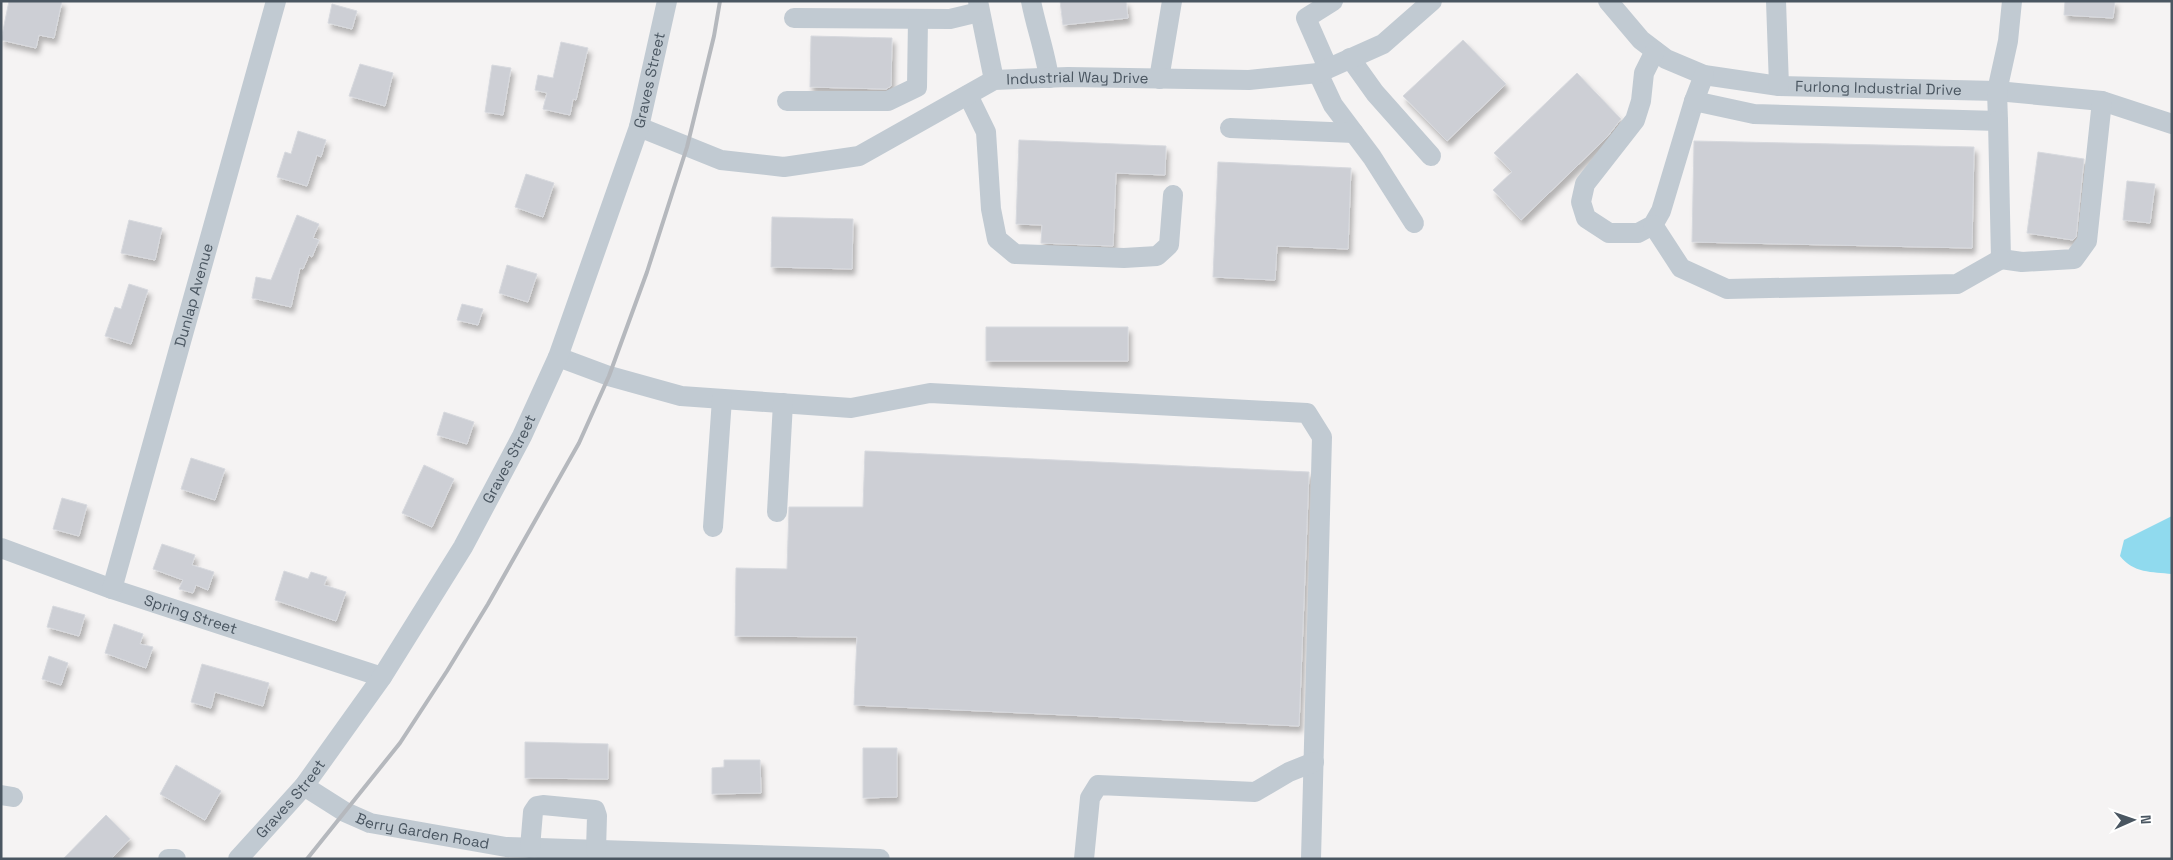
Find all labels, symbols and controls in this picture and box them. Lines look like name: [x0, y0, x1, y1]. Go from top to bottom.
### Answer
street label: Graves Street: [629, 30, 669, 130]
street label: Industrial Way Drive: [1006, 67, 1149, 88]
street label: Furlong Industrial Drive: [1795, 76, 1962, 99]
street label: Dunlap Avenue: [170, 241, 217, 349]
street label: Graves Street: [478, 411, 540, 507]
street label: Spring Street: [142, 590, 240, 638]
street label: Graves Street: [251, 755, 329, 842]
north arrow: [2108, 795, 2158, 845]
street label: Berry Garden Road: [353, 808, 491, 853]
text: N: [2137, 815, 2155, 825]

